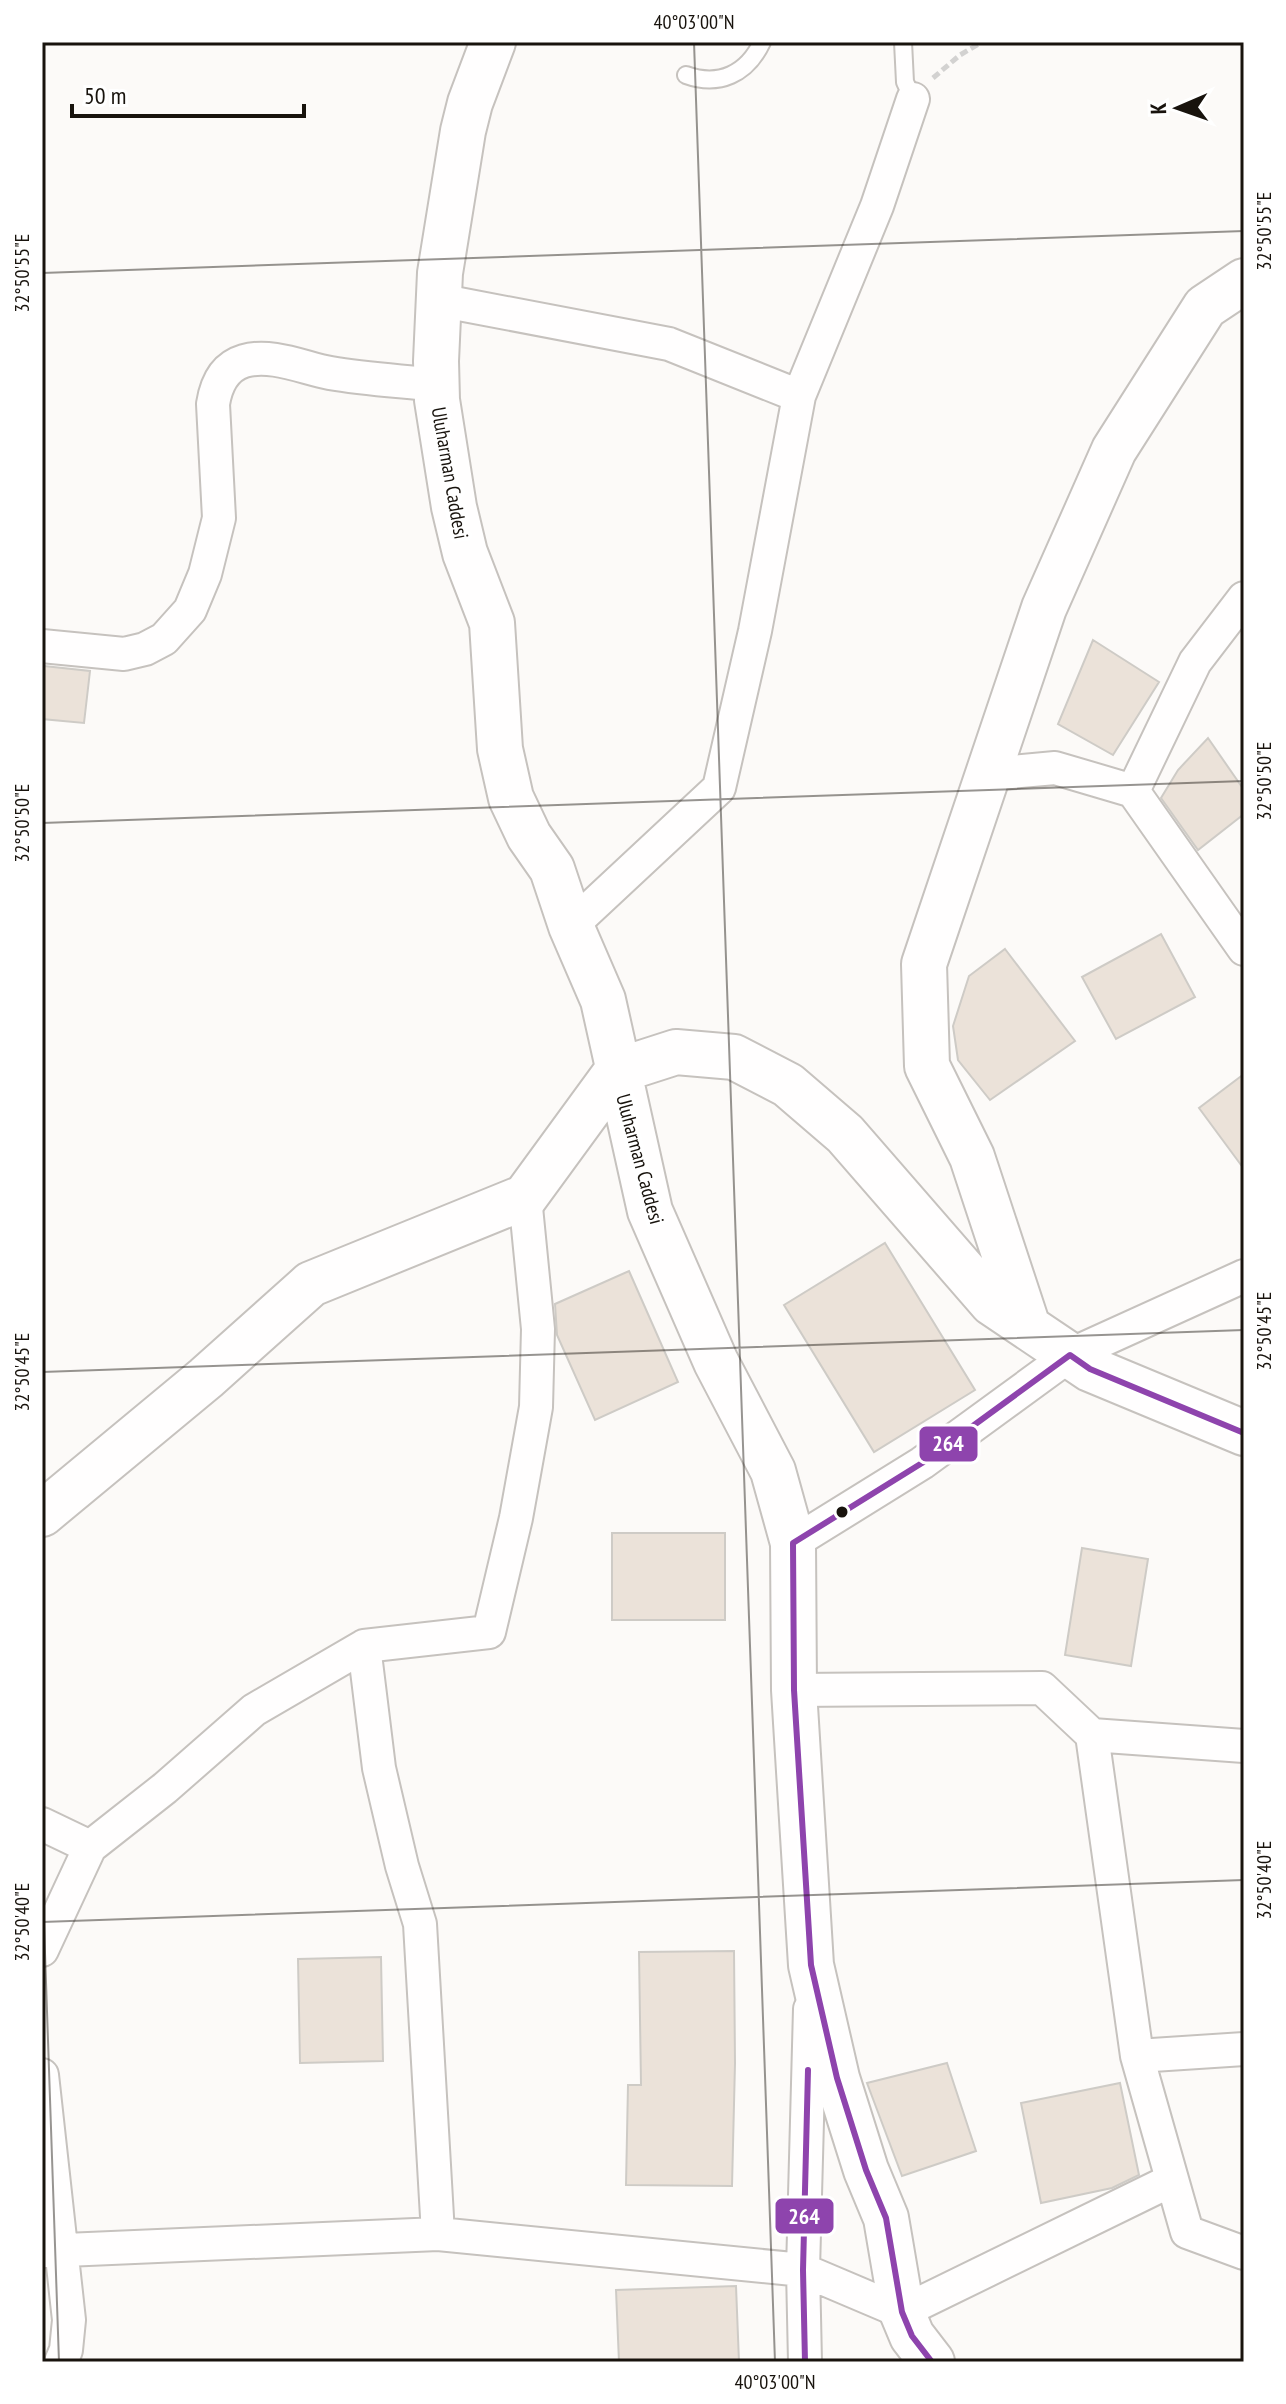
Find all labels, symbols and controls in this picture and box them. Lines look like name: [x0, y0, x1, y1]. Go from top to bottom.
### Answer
text: 40°03'00"N: [654, 9, 734, 35]
scale bar: [72, 68, 304, 118]
north arrow: [1138, 68, 1218, 148]
text: 50 m: [84, 80, 126, 111]
text: K: [1144, 102, 1172, 115]
text: 32°50'55"E: [1251, 192, 1277, 270]
text: 32°50'55"E: [9, 234, 35, 312]
street label: Uluharman Caddesi: [426, 405, 474, 541]
text: 32°50'50"E: [1251, 742, 1277, 820]
text: 32°50'50"E: [9, 784, 35, 862]
street label: Uluharman Caddesi: [610, 1091, 670, 1227]
text: 32°50'45"E: [1251, 1292, 1277, 1370]
text: 32°50'45"E: [9, 1333, 35, 1411]
line badge: 264: [918, 1425, 979, 1463]
text: 264: [932, 1429, 964, 1457]
unlabelled marker: [834, 1504, 850, 1520]
text: 32°50'40"E: [1251, 1841, 1277, 1919]
text: 32°50'40"E: [9, 1883, 35, 1961]
line badge: 264: [774, 2197, 835, 2235]
text: 264: [788, 2202, 820, 2230]
text: 40°03'00"N: [735, 2369, 815, 2395]

